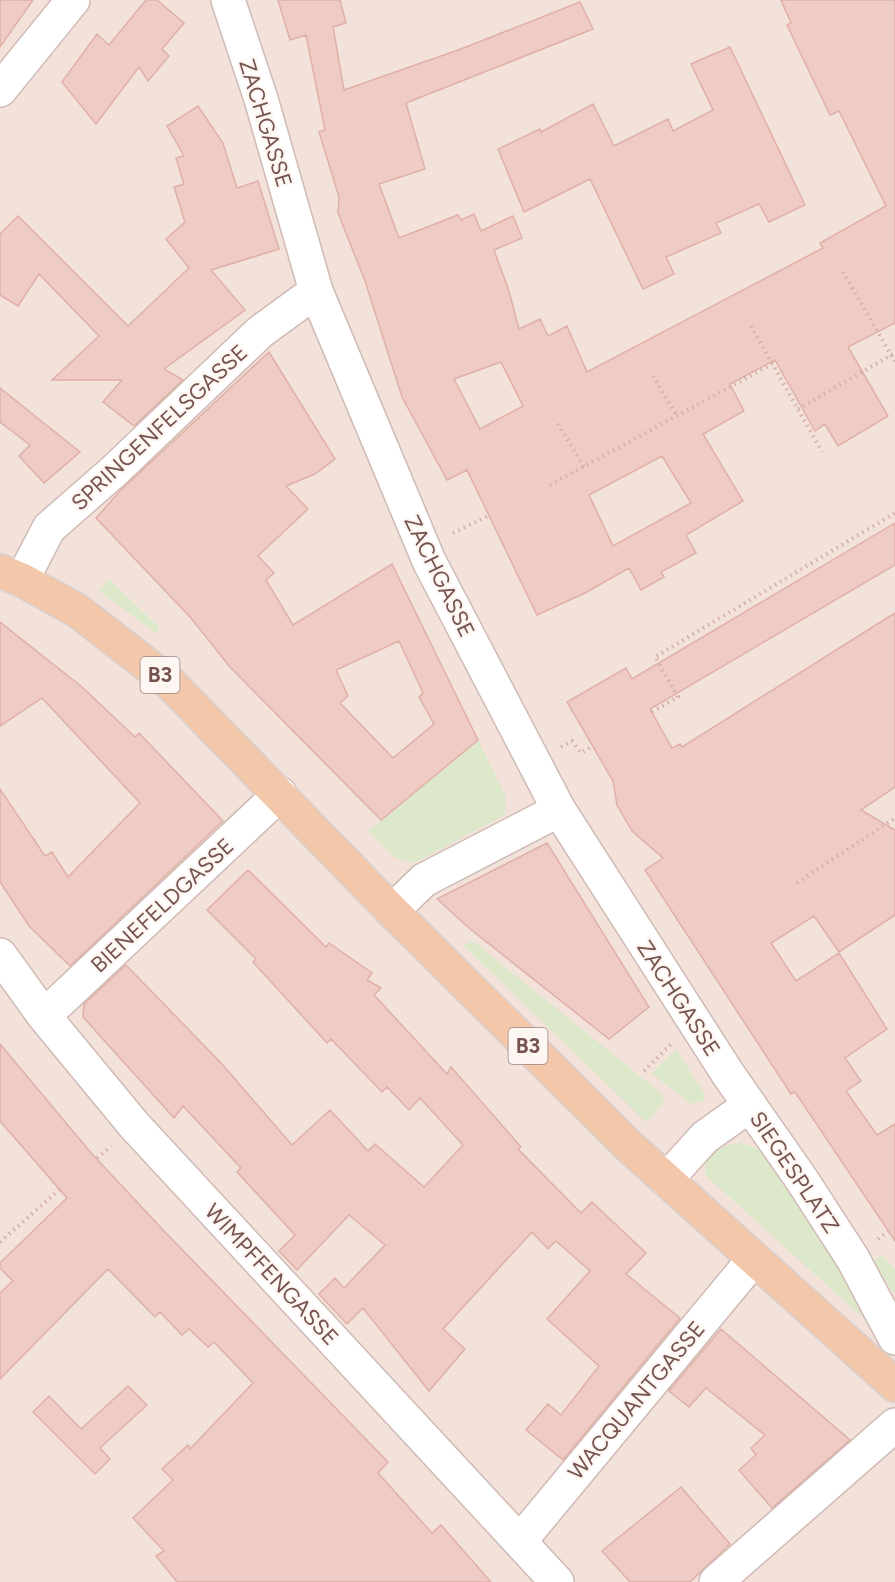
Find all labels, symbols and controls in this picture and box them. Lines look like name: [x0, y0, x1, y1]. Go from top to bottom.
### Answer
street label: ZACHGASSE: [233, 56, 298, 190]
street label: SPRINGENFELSGASSE: [66, 339, 253, 516]
street label: ZACHGASSE: [398, 511, 481, 642]
road number: B3: [140, 657, 180, 693]
street label: BIENEFELDGASSE: [85, 832, 239, 979]
street label: ZACHGASSE: [631, 935, 726, 1061]
road number: B3: [508, 1028, 548, 1064]
street label: SIEGESPLATZ: [744, 1106, 845, 1238]
street label: WIMPFFENGASSE: [199, 1198, 344, 1351]
street label: WACQUANTGASSE: [562, 1315, 711, 1485]

